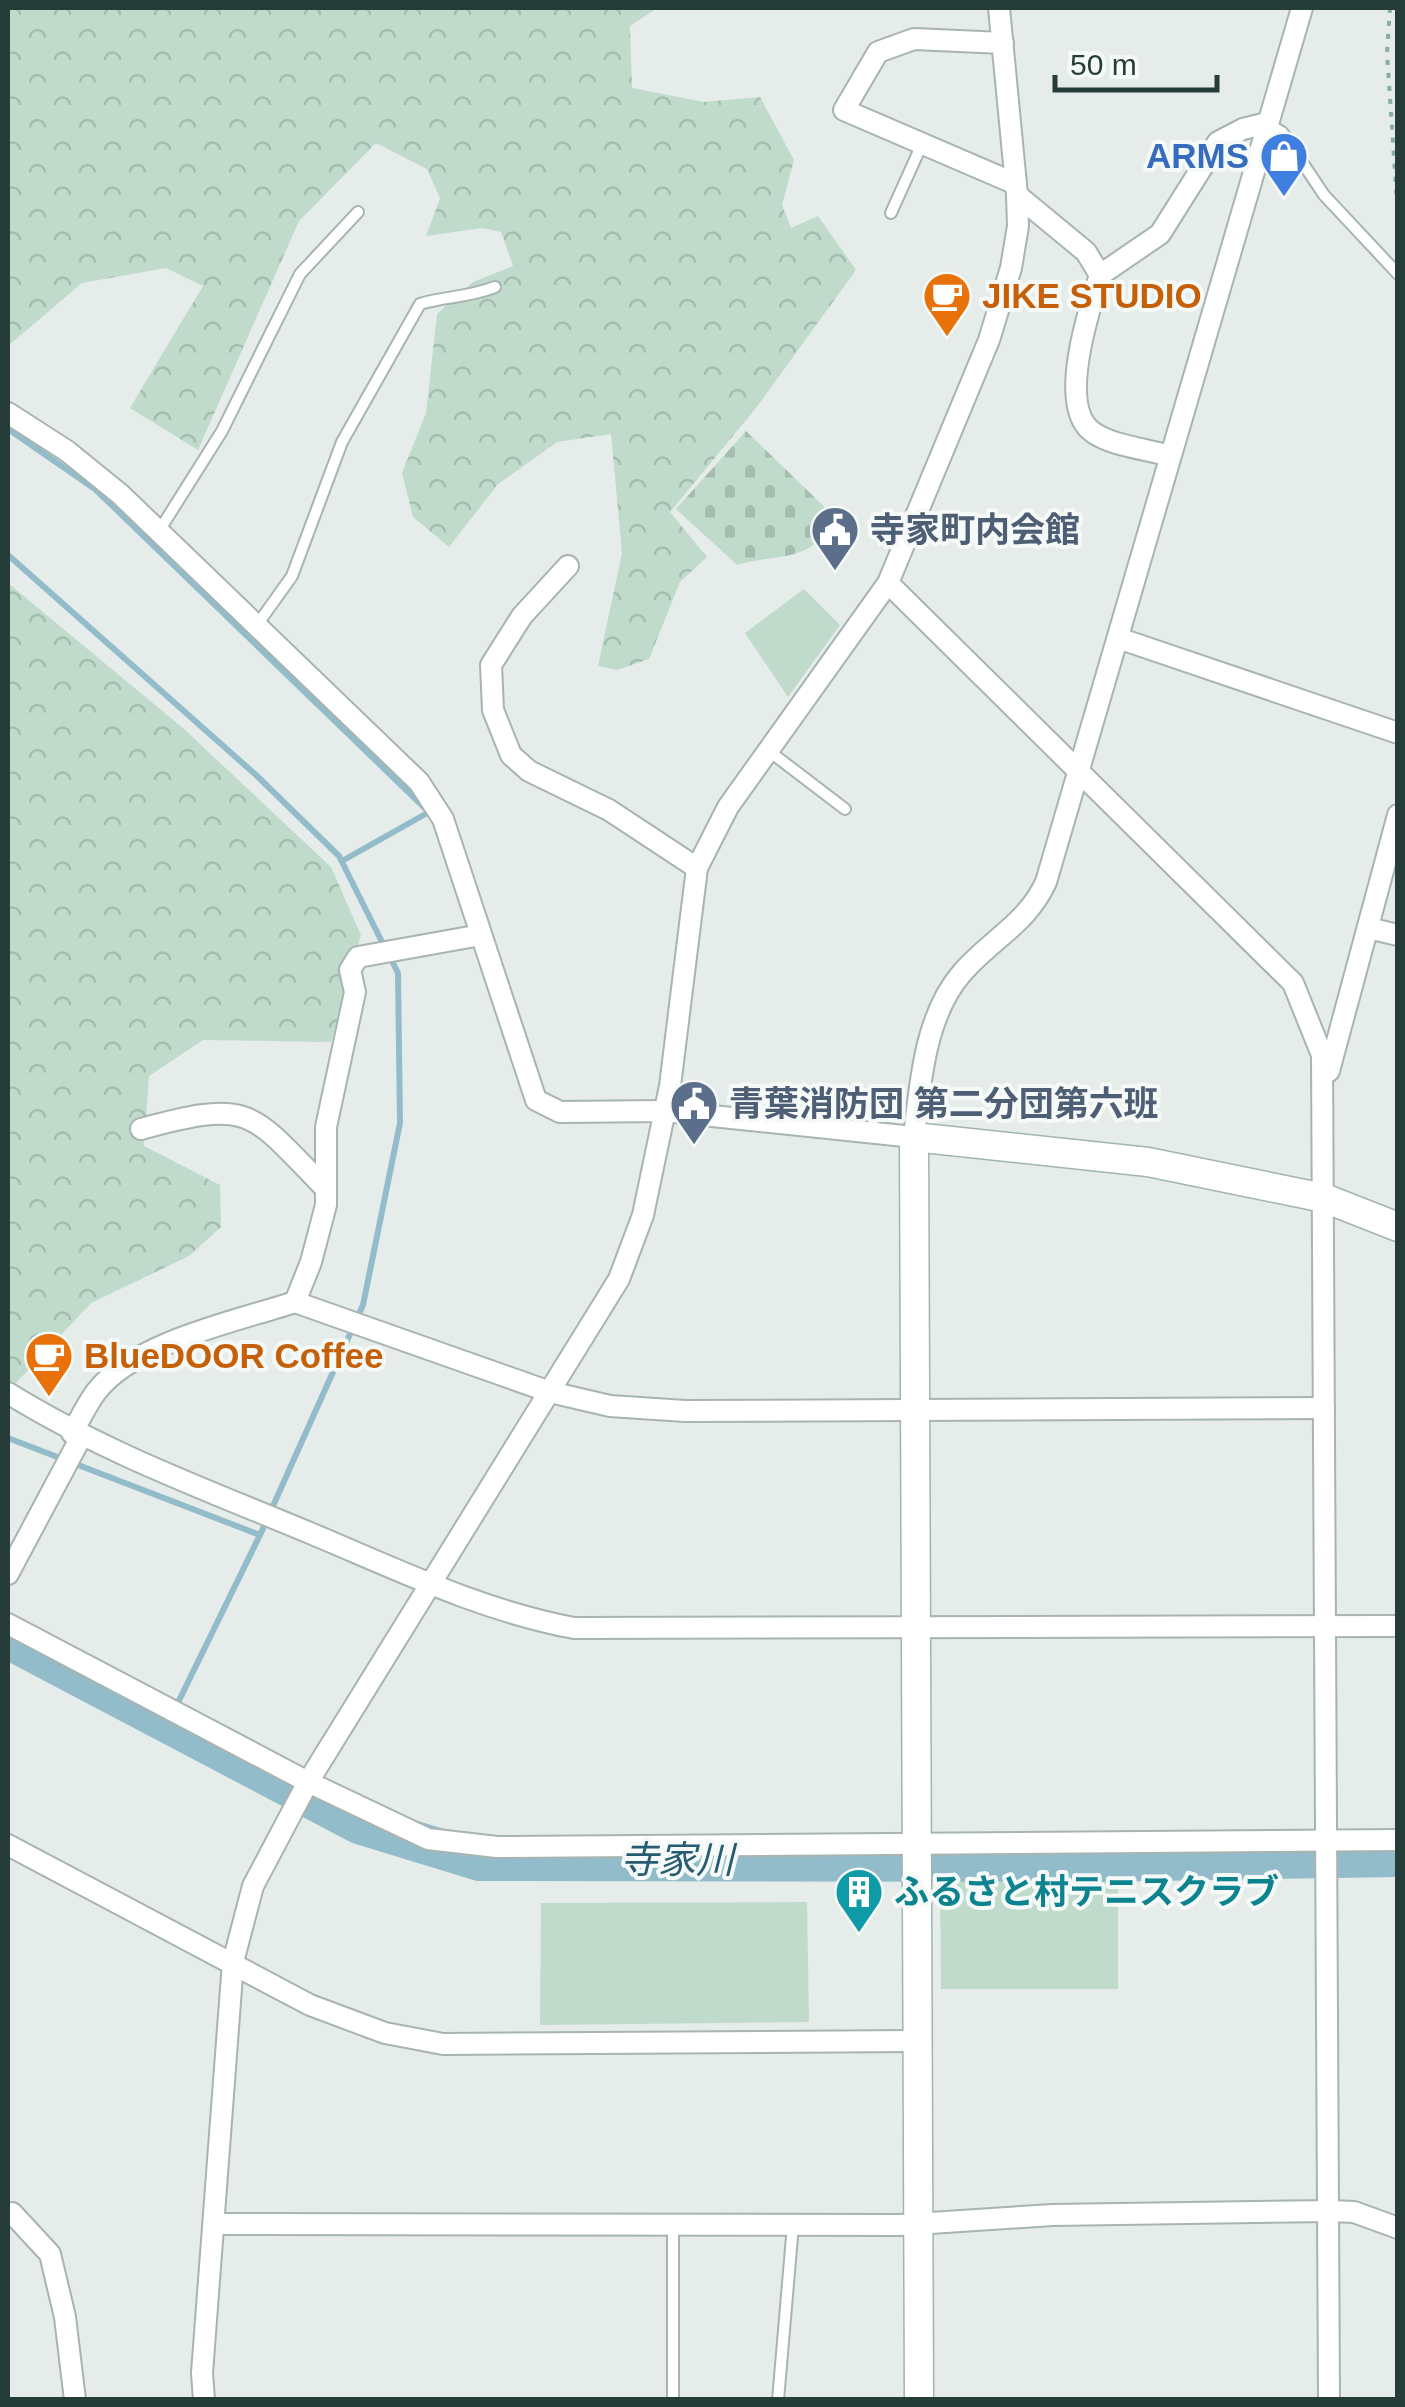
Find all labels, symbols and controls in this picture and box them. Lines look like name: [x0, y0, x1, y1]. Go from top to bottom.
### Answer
scale bar: [1055, 30, 1218, 92]
text: 50 m: [1070, 48, 1137, 81]
shop icon: ARMS: [1258, 130, 1310, 198]
place label: ARMS: [1146, 136, 1249, 175]
cafe icon: JIKE STUDIO: [921, 270, 973, 338]
place label: JIKE STUDIO: [982, 276, 1202, 315]
public building icon: 寺家町内会館: [809, 504, 861, 572]
place label: 寺家町内会館: [870, 510, 1080, 549]
public building icon: 青葉消防団 第二分団第六班: [668, 1078, 720, 1146]
place label: 青葉消防団 第二分団第六班: [729, 1084, 1159, 1123]
cafe icon: BlueDOOR Coffee: [23, 1330, 75, 1398]
place label: BlueDOOR Coffee: [84, 1336, 383, 1375]
water label: 寺家川: [620, 1839, 738, 1881]
building icon: ふるさと村テニスクラブ: [833, 1866, 885, 1934]
place label: ふるさと村テニスクラブ: [894, 1872, 1279, 1911]

